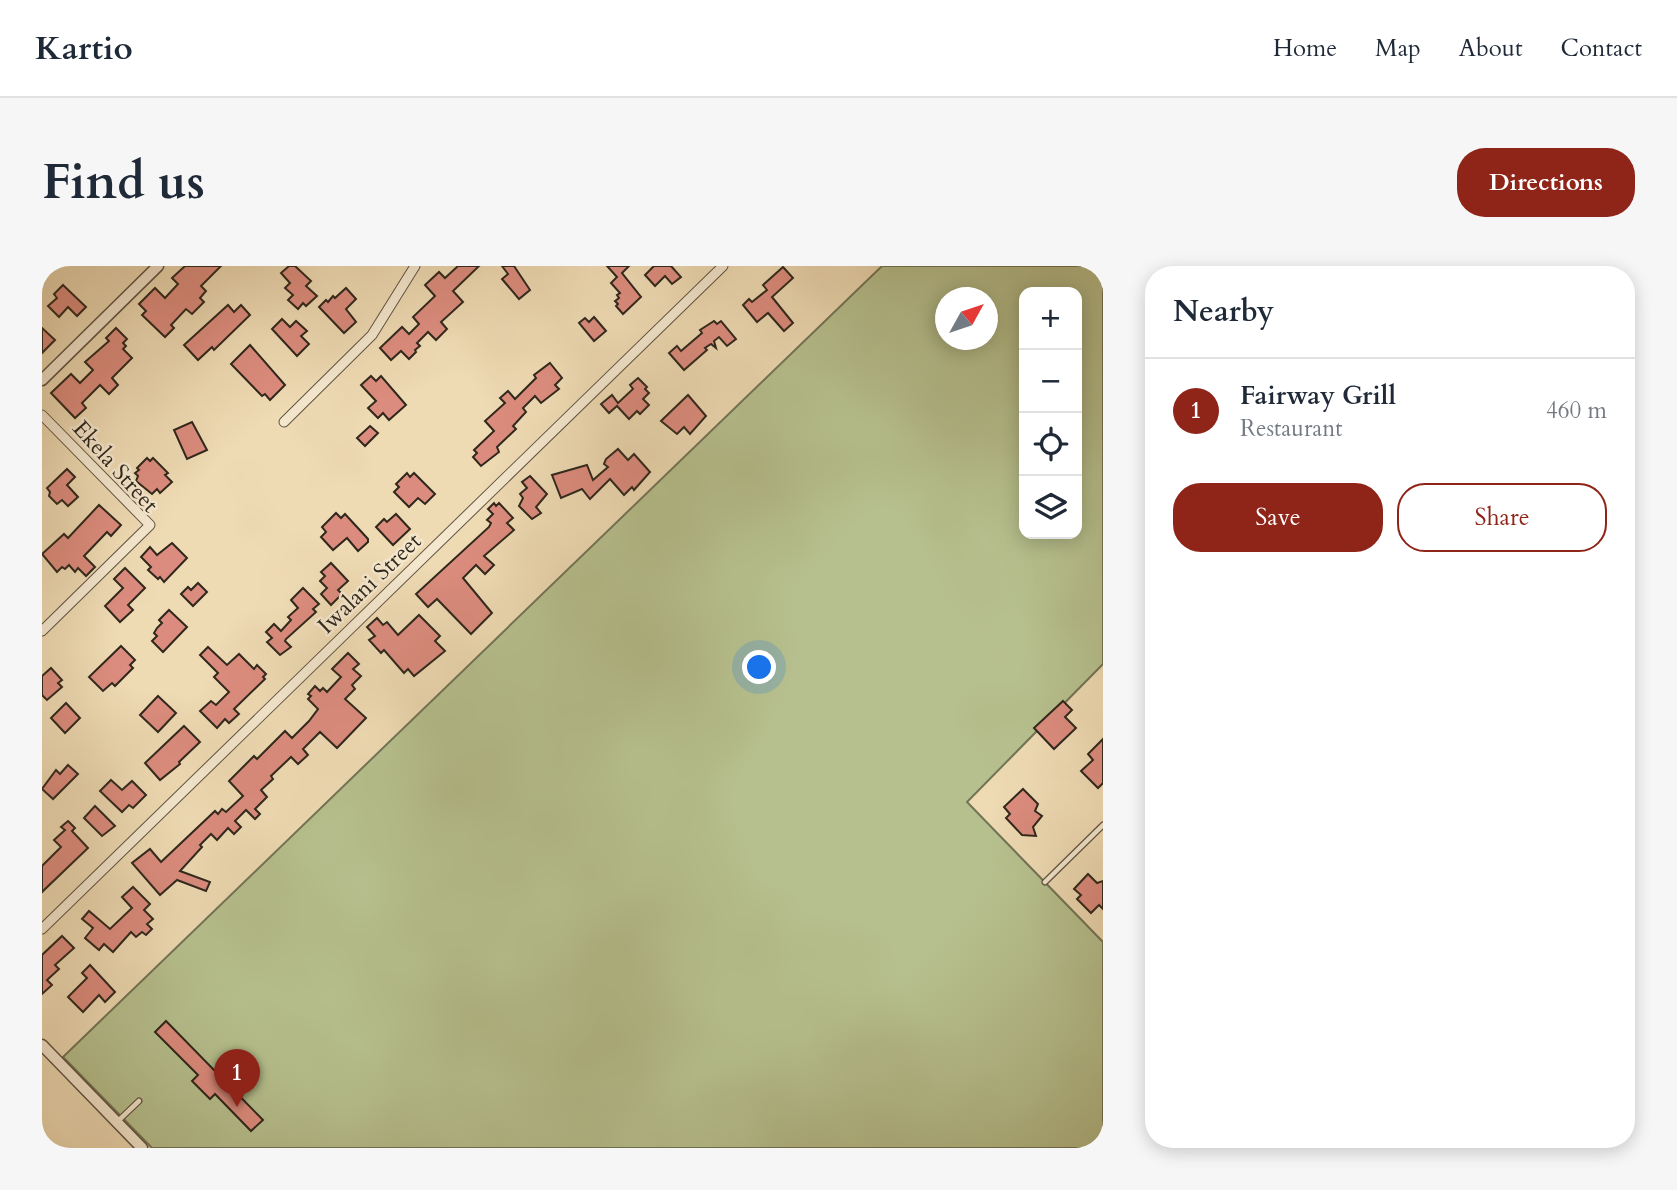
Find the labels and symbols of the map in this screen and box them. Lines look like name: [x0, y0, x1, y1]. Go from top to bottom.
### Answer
north arrow: [935, 287, 998, 350]
street label: Ekela Street: [66, 414, 165, 519]
street label: Iwalani Street: [311, 526, 428, 641]
your location: [742, 650, 776, 684]
pin: 1: [214, 1049, 260, 1107]

